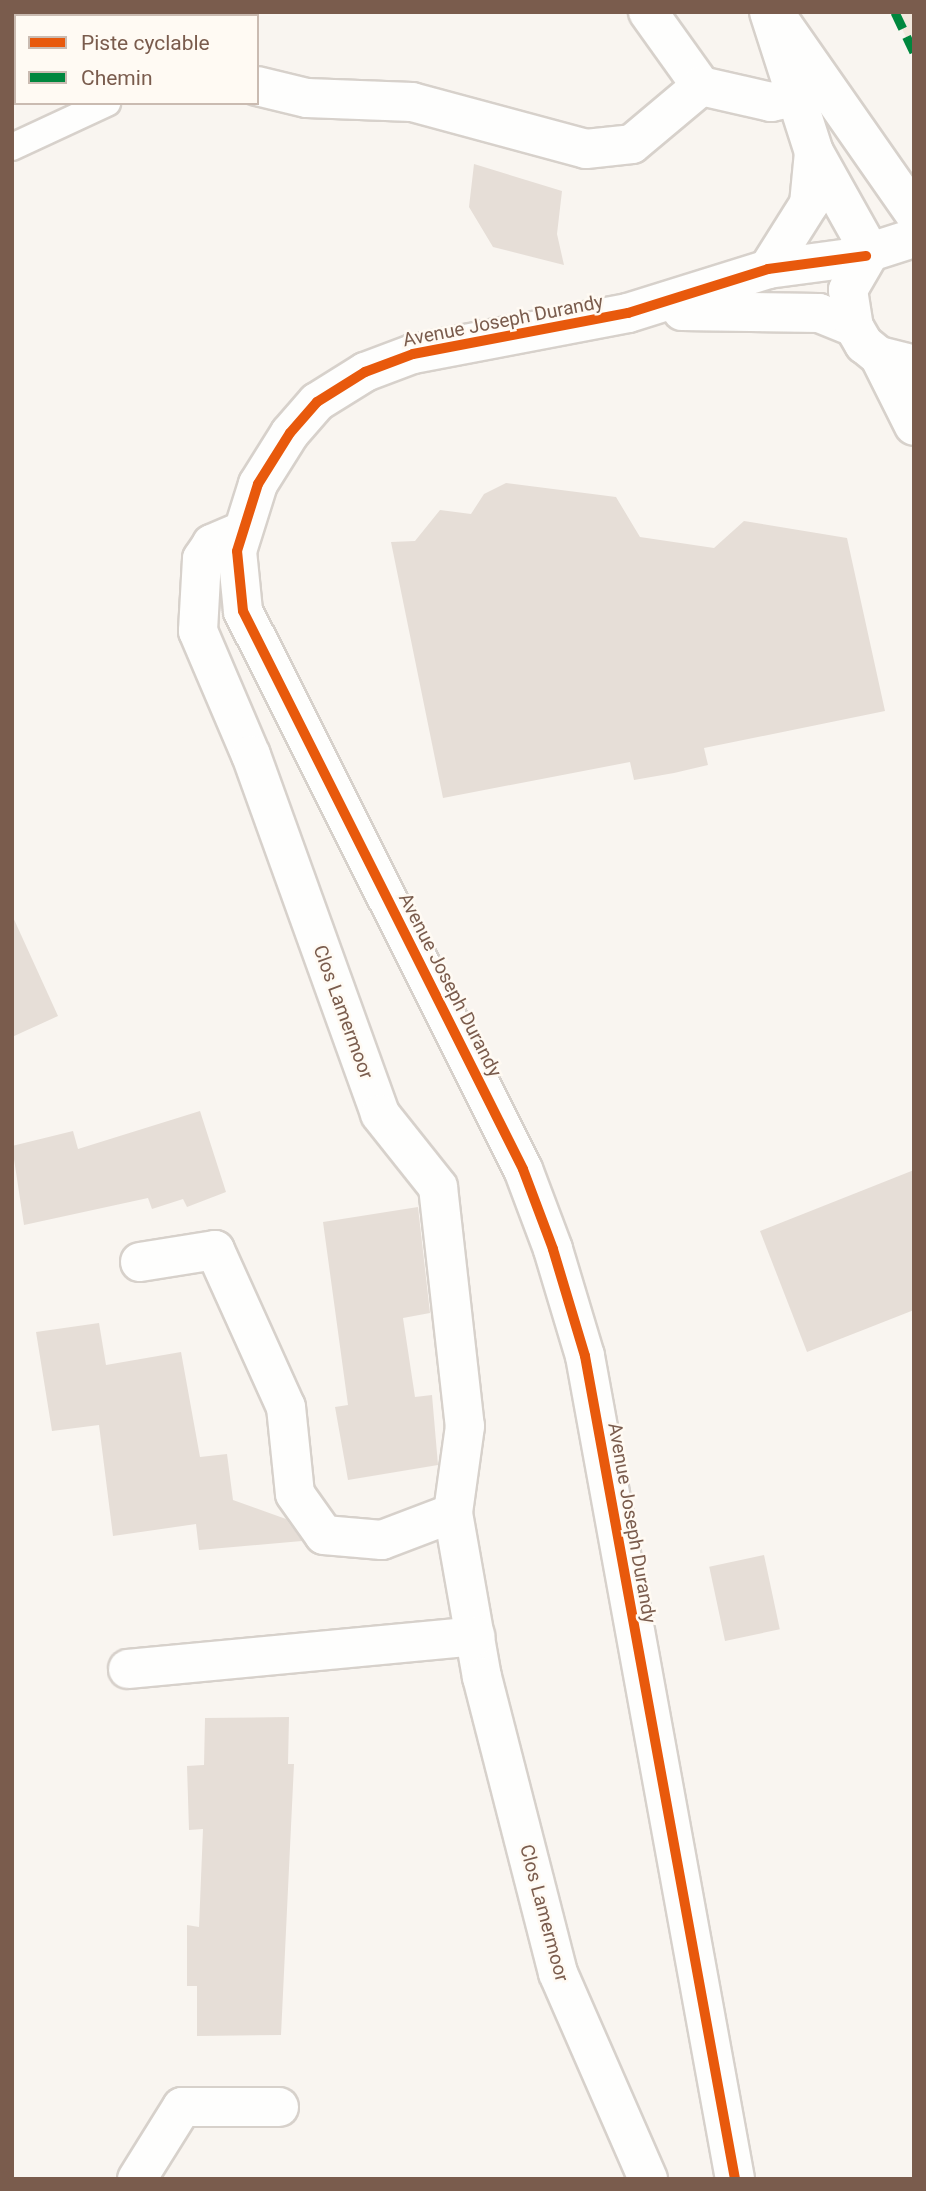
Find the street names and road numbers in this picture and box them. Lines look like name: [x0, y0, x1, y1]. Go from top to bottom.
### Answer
street label: Avenue Joseph Durandy: [401, 290, 605, 352]
street label: Avenue Joseph Durandy: [394, 889, 506, 1081]
street label: Clos Lamermoor: [308, 942, 378, 1082]
street label: Avenue Joseph Durandy: [603, 1421, 661, 1625]
street label: Clos Lamermoor: [515, 1842, 573, 1984]

